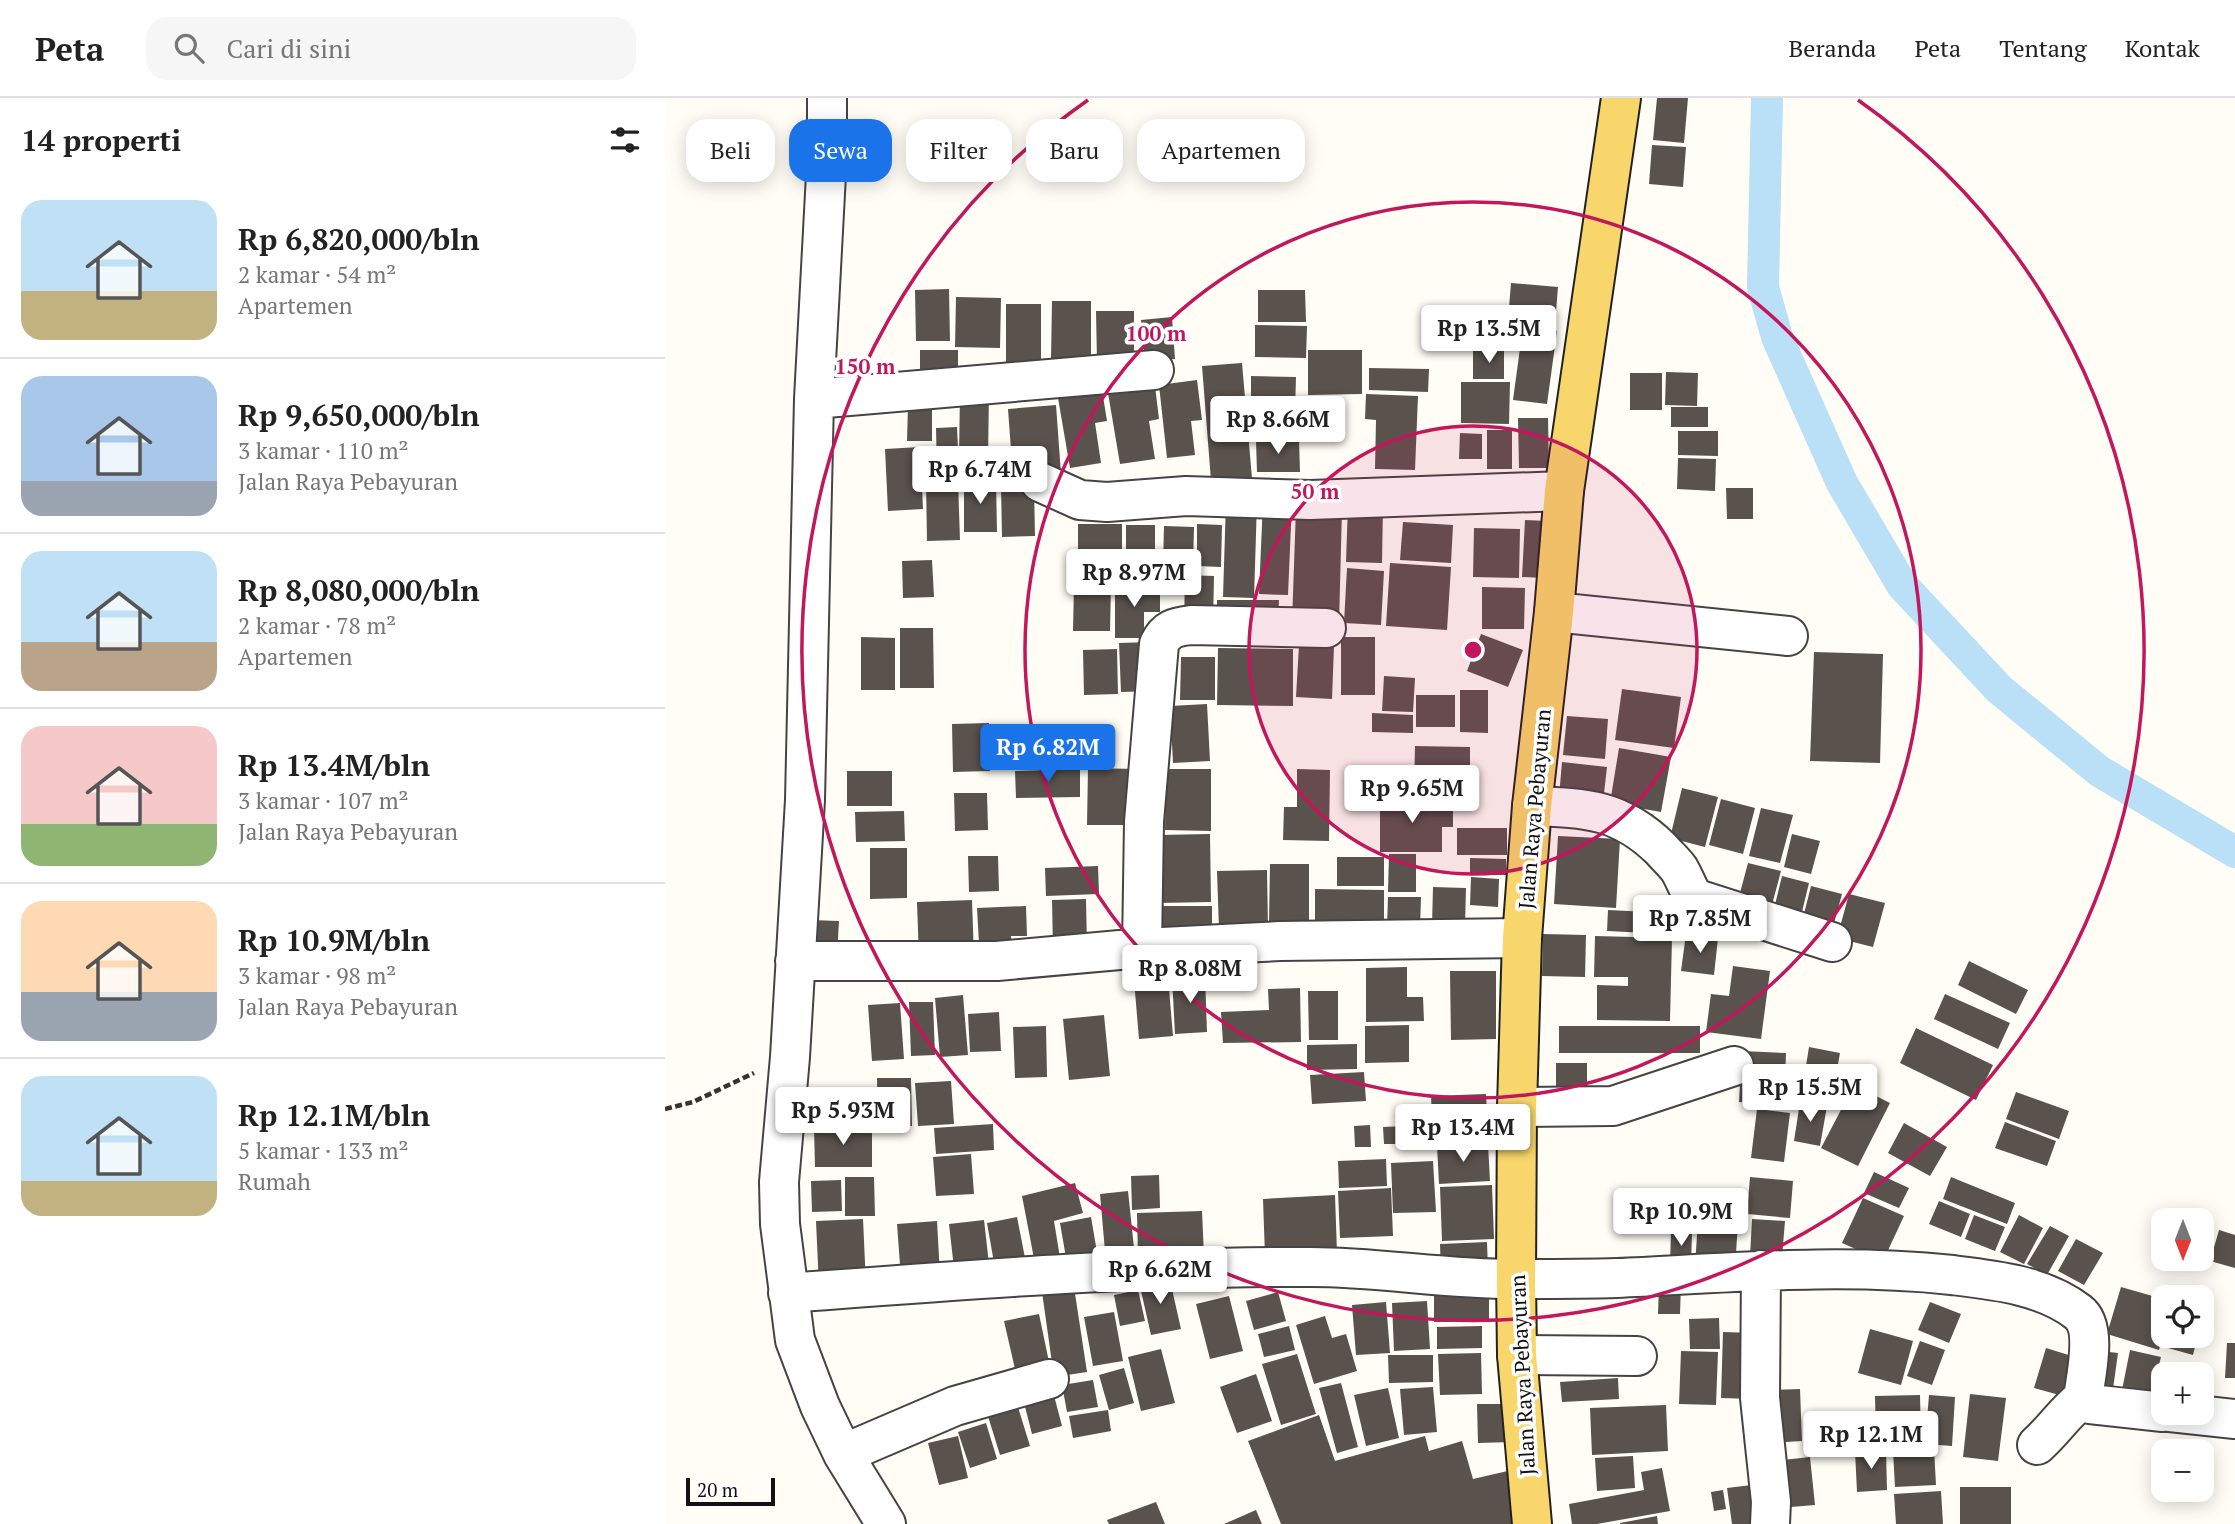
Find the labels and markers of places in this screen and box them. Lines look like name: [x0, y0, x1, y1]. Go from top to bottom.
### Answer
pin: Rp 13.5M: [1417, 306, 1561, 365]
pin: Rp 8.66M: [1206, 396, 1350, 456]
pin: Rp 6.74M: [908, 446, 1052, 506]
pin: Rp 8.97M: [1062, 550, 1206, 609]
centre of rings: [1461, 638, 1485, 662]
pin: Rp 6.82M: [976, 724, 1120, 784]
pin: Rp 9.65M: [1340, 766, 1484, 825]
pin: Rp 7.85M: [1628, 896, 1772, 955]
pin: Rp 8.08M: [1118, 946, 1262, 1005]
pin: Rp 15.5M: [1738, 1065, 1882, 1124]
pin: Rp 5.93M: [771, 1088, 915, 1147]
pin: Rp 13.4M: [1391, 1104, 1535, 1164]
pin: Rp 10.9M: [1609, 1188, 1753, 1248]
pin: Rp 6.62M: [1088, 1246, 1232, 1306]
pin: Rp 12.1M: [1799, 1412, 1943, 1471]

